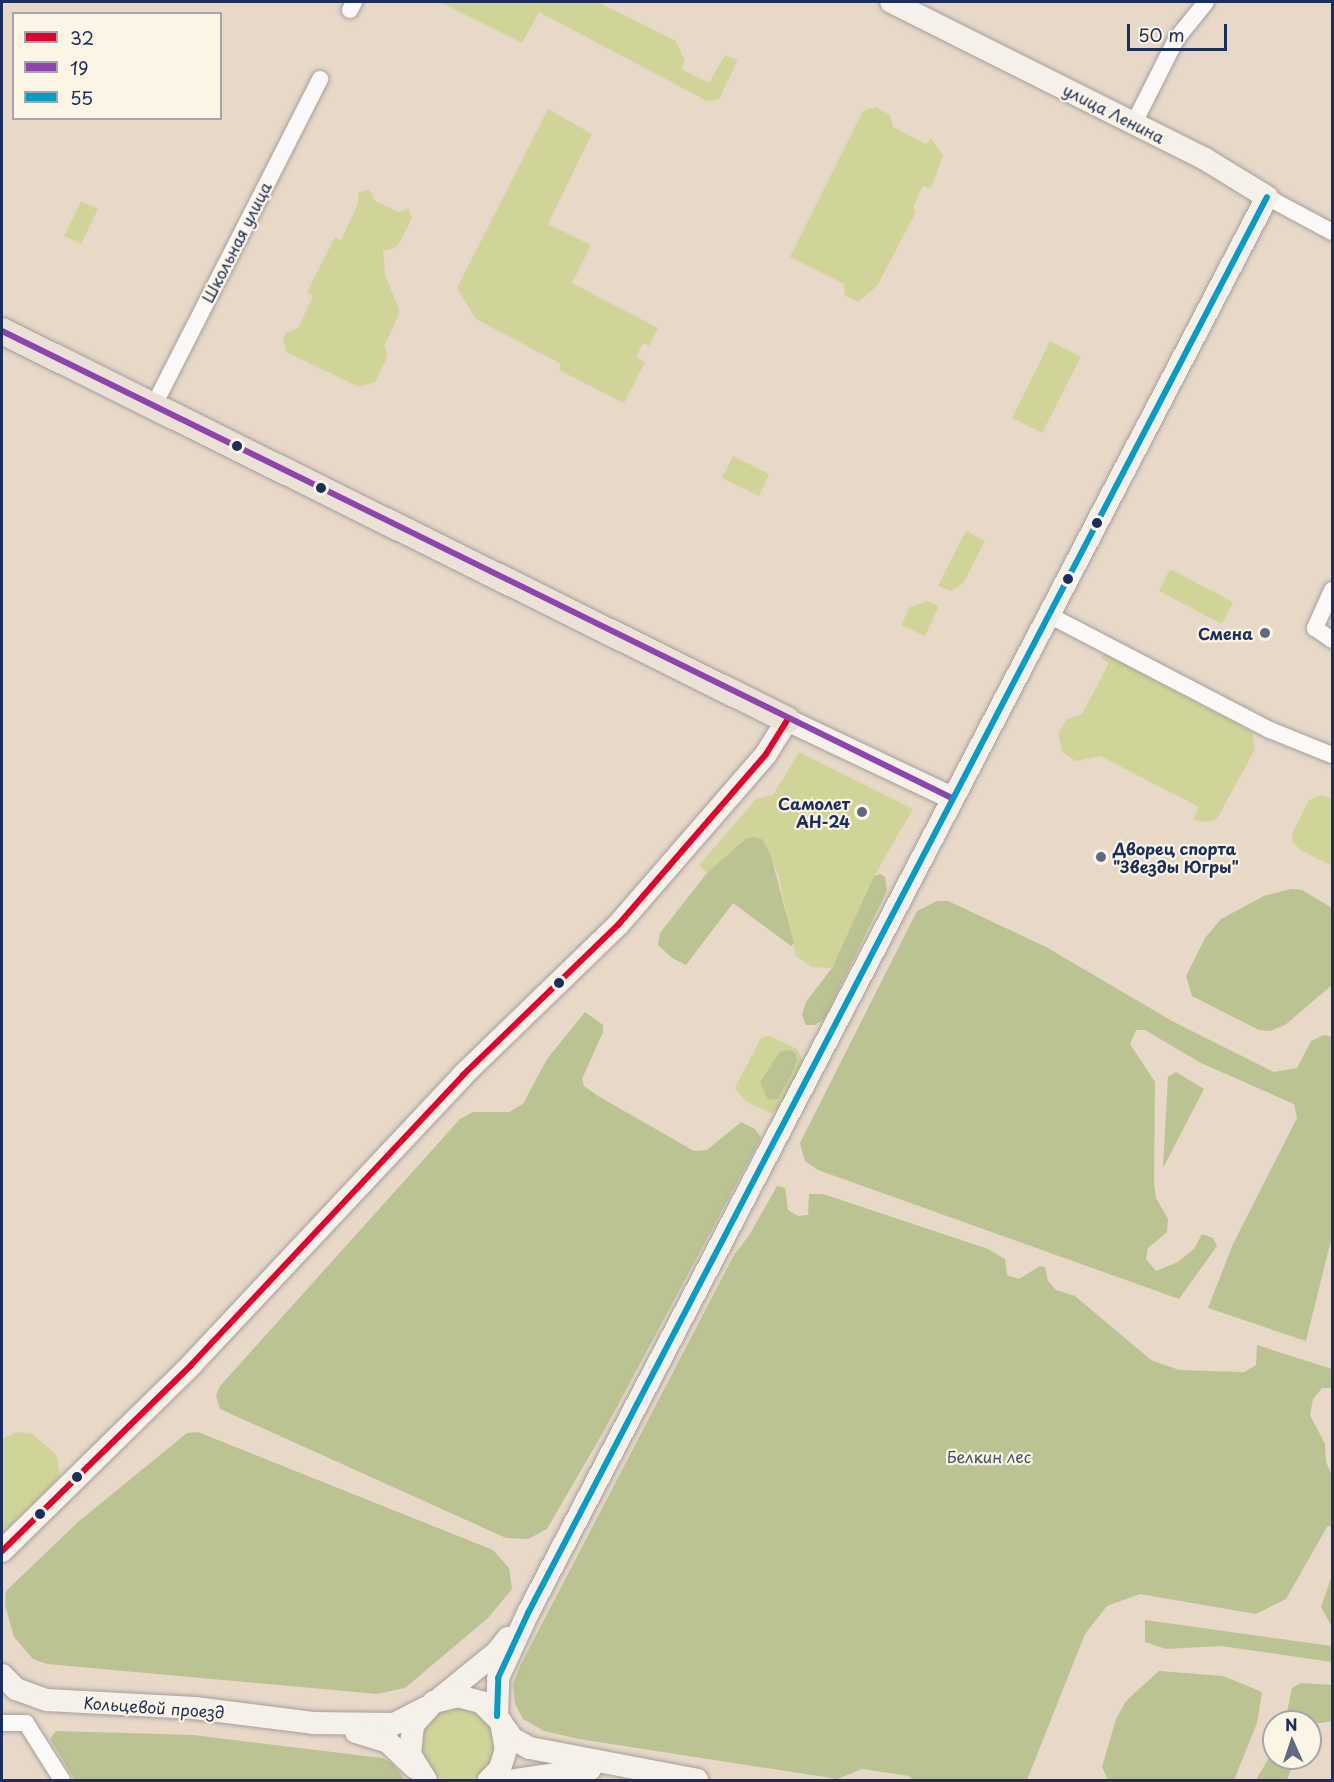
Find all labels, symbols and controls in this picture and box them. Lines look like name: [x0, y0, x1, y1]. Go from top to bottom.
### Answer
legend: [12, 12, 222, 120]
scale bar: [1130, 12, 1230, 50]
text: 50 m: [1138, 21, 1185, 48]
text: 32: [70, 24, 94, 51]
text: 19: [70, 54, 89, 81]
street label: улица Ленина: [1060, 79, 1168, 147]
text: 55: [70, 84, 93, 111]
street label: Школьная улица: [197, 178, 275, 306]
unlabelled marker: [231, 440, 243, 452]
unlabelled marker: [315, 482, 327, 494]
unlabelled marker: [1091, 517, 1103, 529]
unlabelled marker: [1062, 573, 1074, 585]
place label: Смена: [1198, 623, 1253, 643]
marker: Смена: [1258, 626, 1272, 640]
place label: Самолет АН-24: [778, 793, 850, 831]
marker: Самолет АН-24: [855, 805, 869, 819]
place label: Дворец спорта "Звезды Югры": [1113, 838, 1239, 876]
marker: Дворец спорта "Звезды Югры": [1094, 850, 1108, 864]
unlabelled marker: [553, 977, 565, 989]
park label: Белкин лес: [946, 1446, 1032, 1466]
unlabelled marker: [71, 1471, 83, 1483]
unlabelled marker: [34, 1508, 46, 1520]
street label: Кольцевой проезд: [83, 1692, 225, 1722]
north arrow: [1262, 1710, 1322, 1770]
text: N: [1284, 1712, 1298, 1736]

